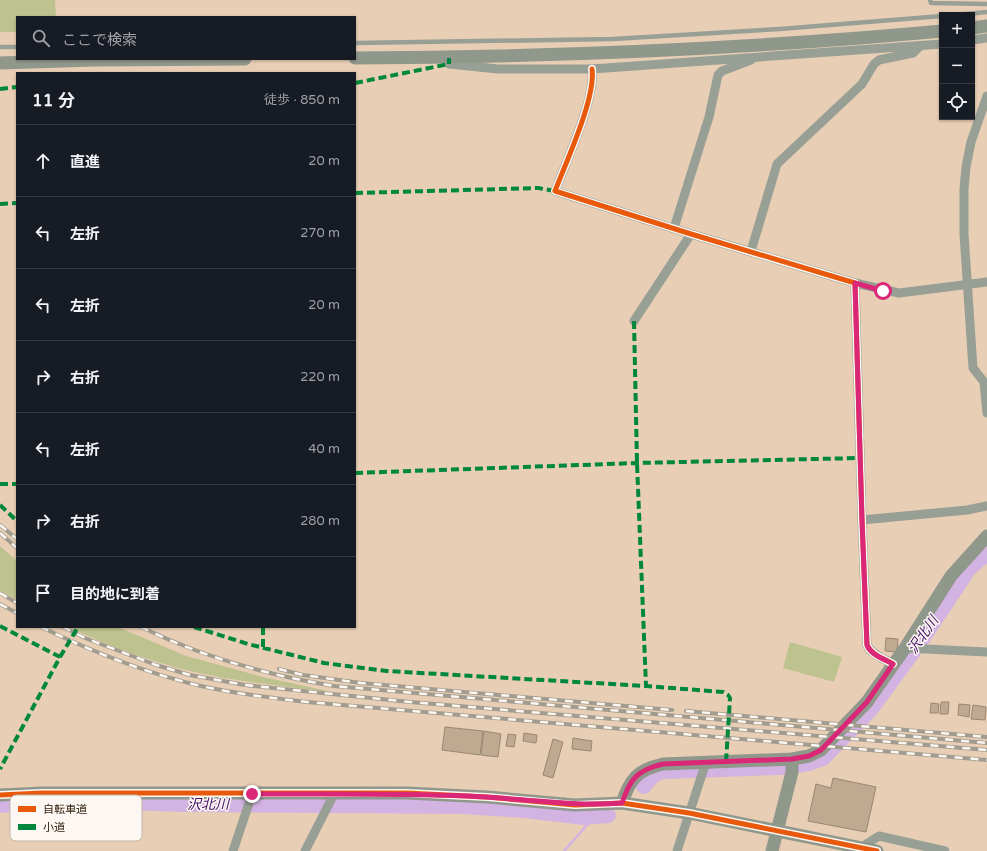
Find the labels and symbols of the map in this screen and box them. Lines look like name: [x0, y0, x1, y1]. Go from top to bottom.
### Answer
route start: [874, 282, 892, 300]
water label: 沢北川: [904, 611, 943, 657]
route end: [243, 785, 261, 803]
legend: [10, 795, 142, 841]
water label: 沢北川: [187, 796, 231, 813]
text: 自転車道: [43, 803, 87, 816]
text: 小道: [43, 821, 65, 834]

